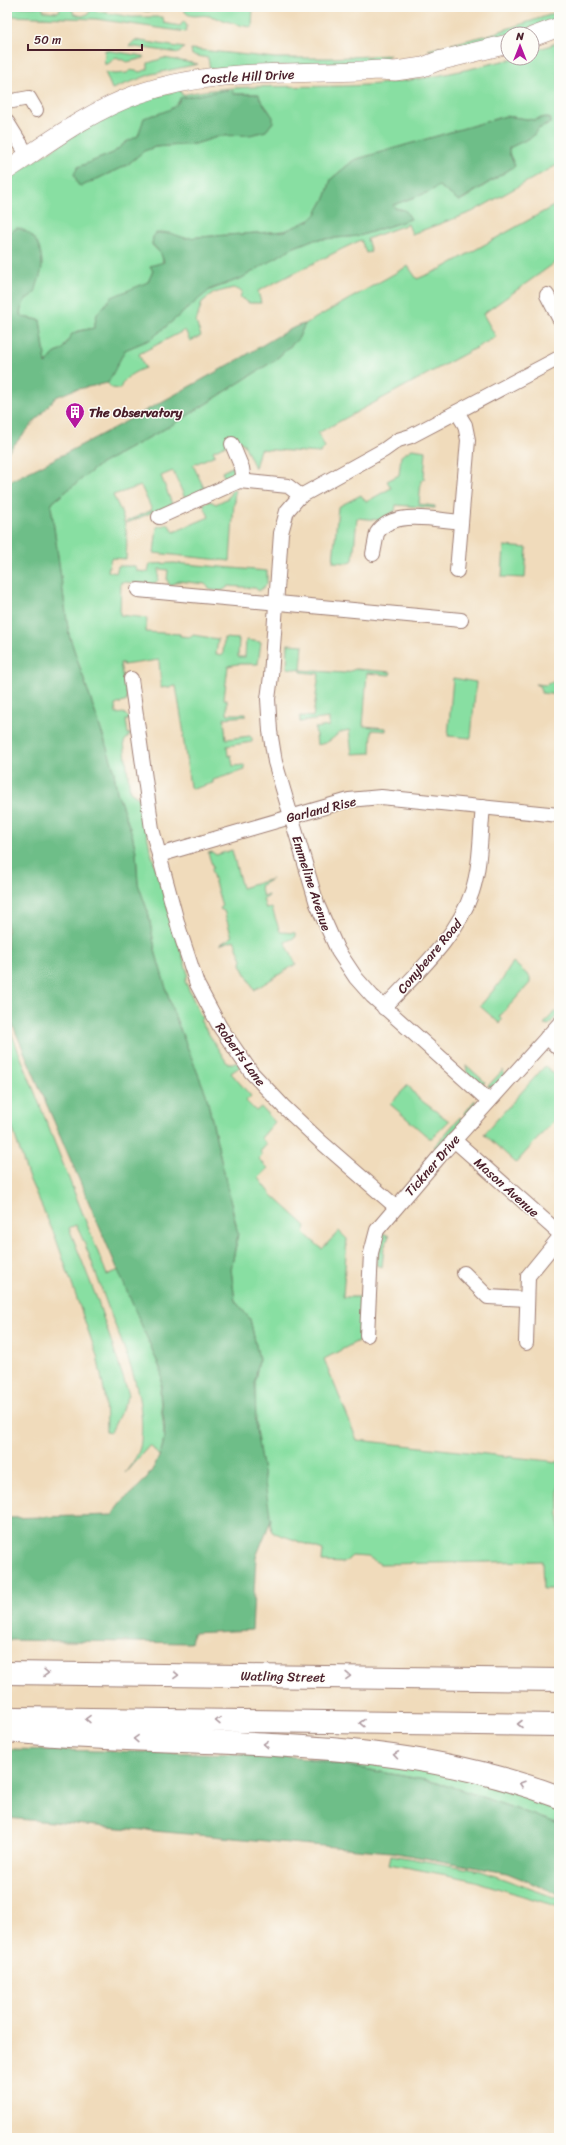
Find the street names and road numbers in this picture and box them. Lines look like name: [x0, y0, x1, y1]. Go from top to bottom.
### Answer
street label: Castle Hill Drive: [201, 63, 295, 90]
street label: Garland Rise: [284, 790, 359, 829]
street label: Emmeline Avenue: [285, 832, 338, 934]
street label: Conybeare Road: [391, 913, 468, 999]
street label: Roberts Lane: [209, 1017, 272, 1091]
street label: Tickner Drive: [399, 1129, 466, 1202]
street label: Mason Avenue: [469, 1152, 545, 1223]
street label: Watling Street: [240, 1664, 326, 1689]

